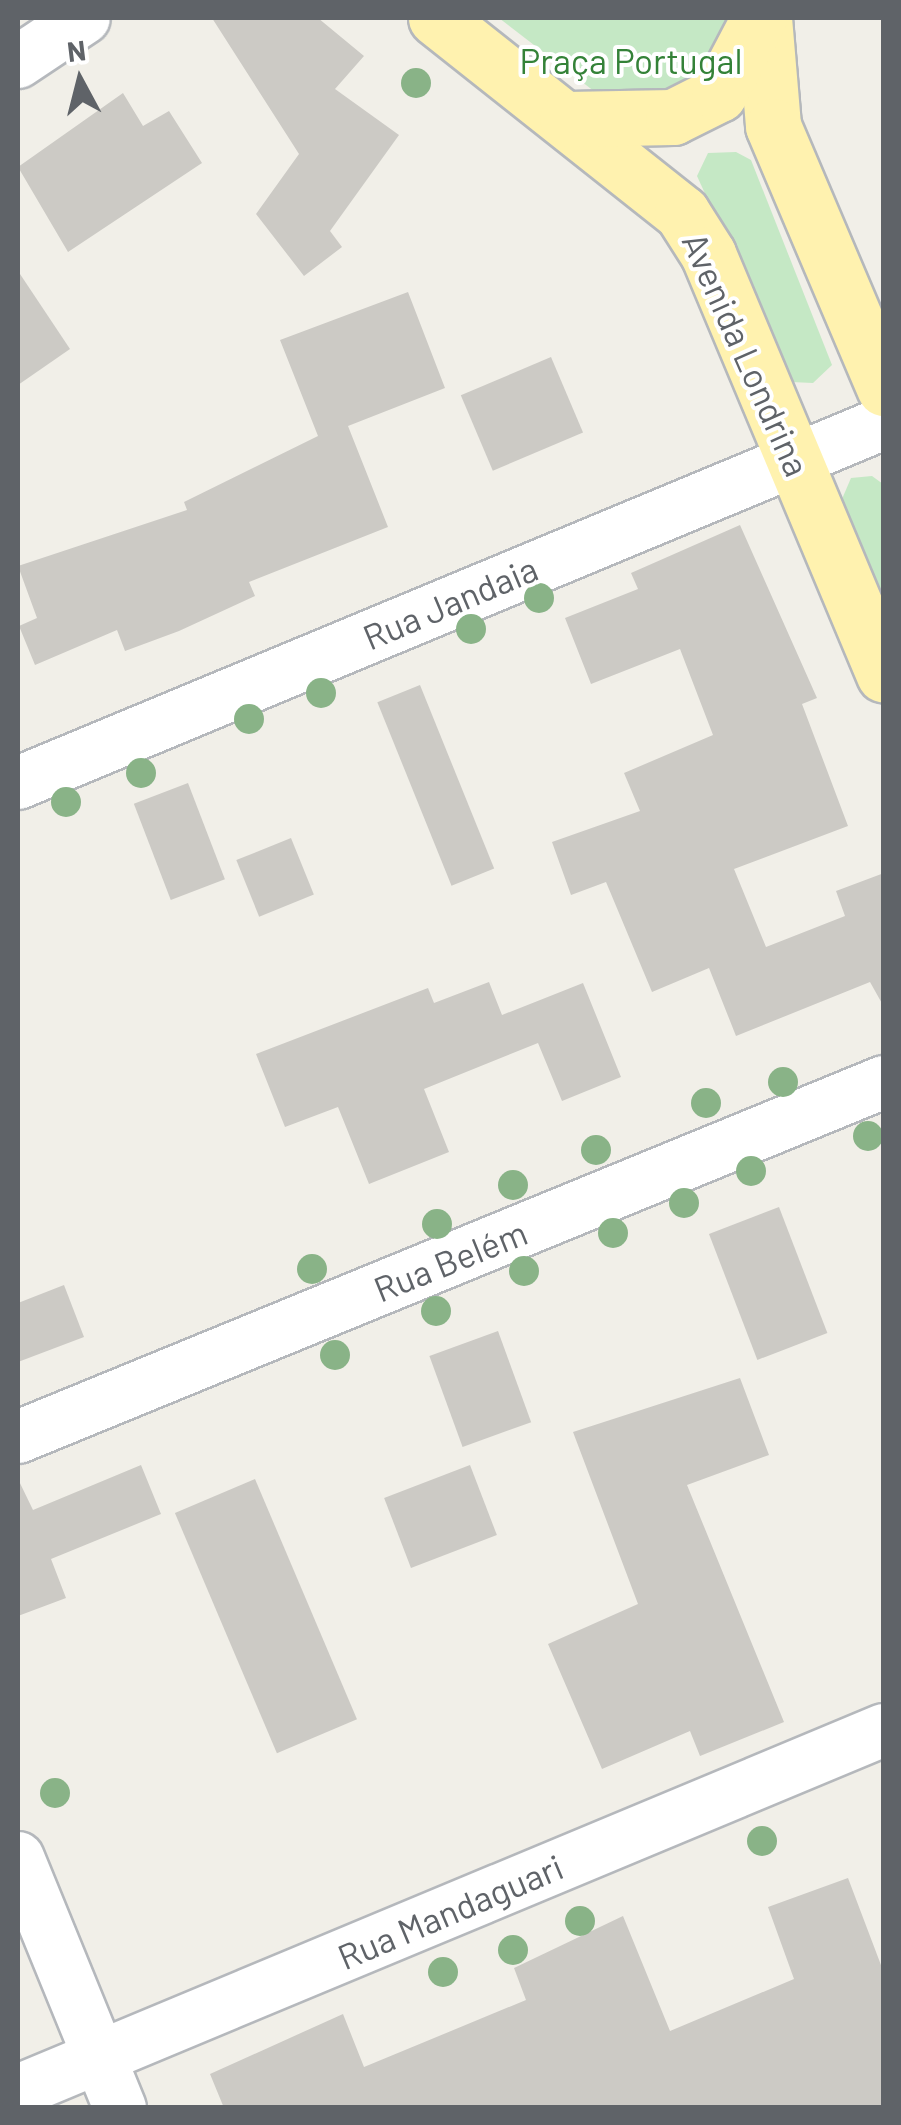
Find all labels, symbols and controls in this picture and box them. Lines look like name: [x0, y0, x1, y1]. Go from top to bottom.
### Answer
north arrow: [30, 30, 130, 130]
text: N: [65, 32, 88, 68]
park label: Praça Portugal: [520, 39, 742, 81]
street label: Avenida Londrina: [675, 226, 819, 482]
street label: Rua Jandaia: [356, 546, 544, 658]
street label: Rua Belém: [367, 1210, 533, 1310]
street label: Rua Mandaguari: [331, 1845, 569, 1977]

